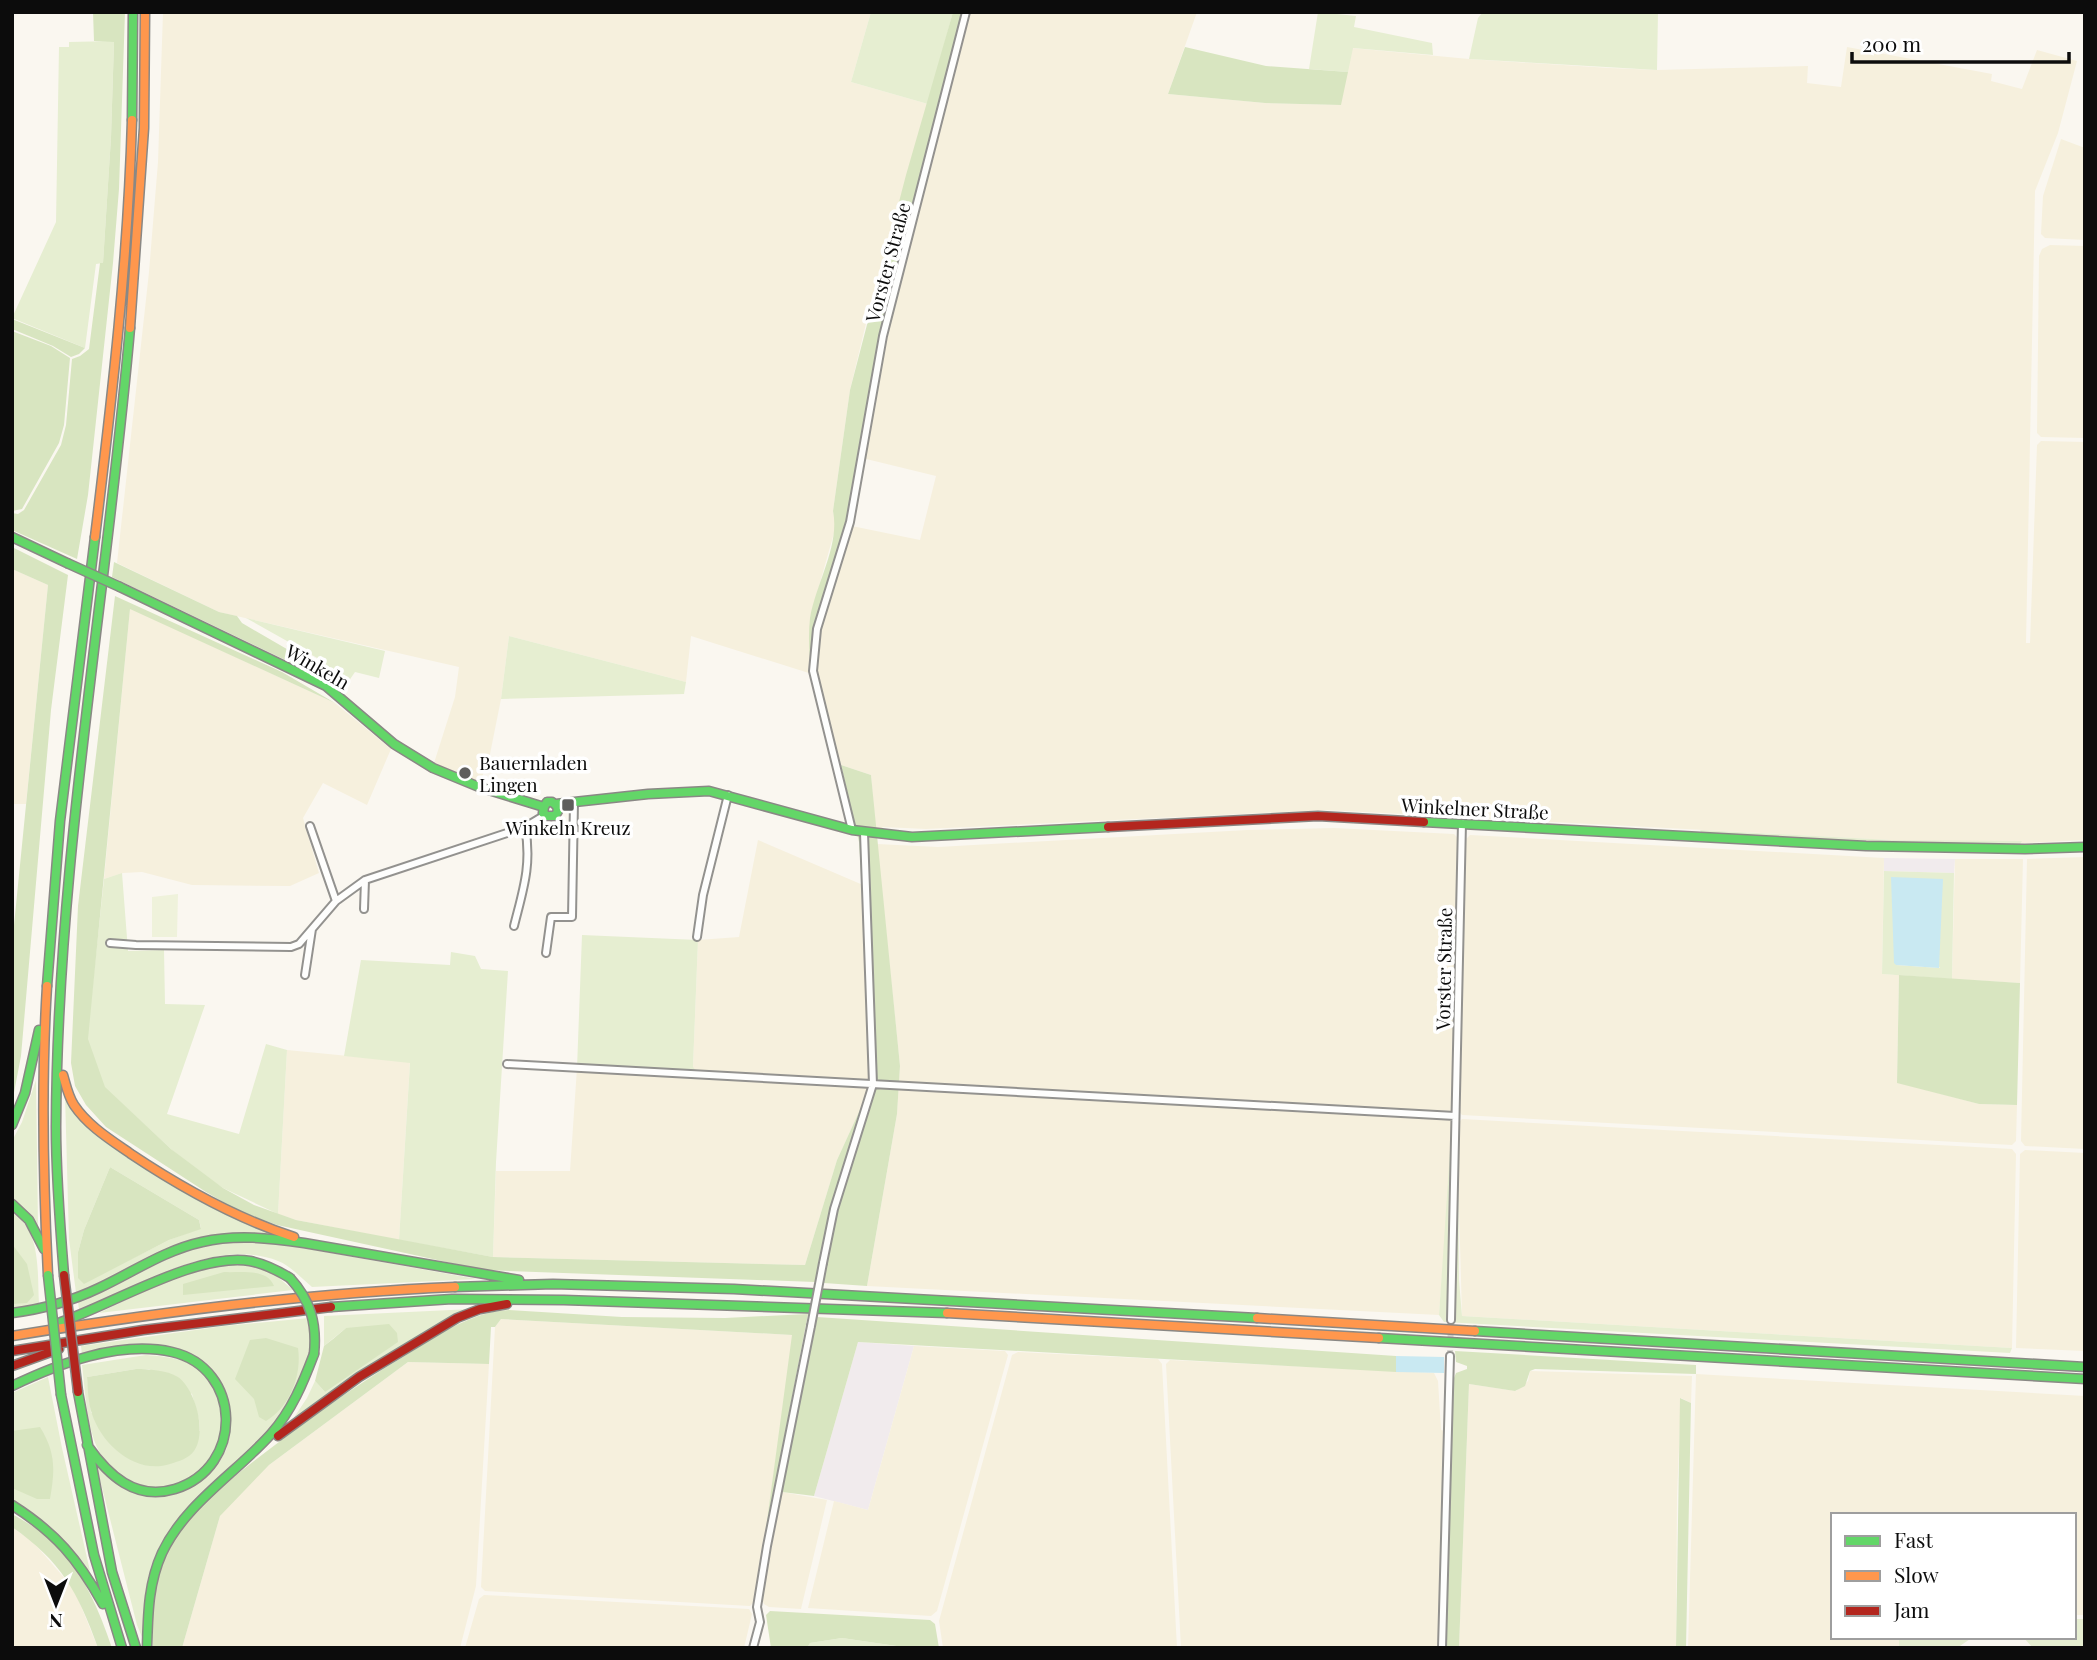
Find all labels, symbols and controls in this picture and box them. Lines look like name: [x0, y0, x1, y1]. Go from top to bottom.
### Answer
scale bar: [1852, 21, 2069, 65]
text: 200 m: [1862, 29, 1921, 57]
street label: Vorster Straße: [858, 199, 915, 326]
street label: Winkeln: [280, 637, 355, 695]
place label: Bauernladen Lingen: [479, 749, 588, 797]
marker: Bauernladen Lingen: [457, 765, 473, 781]
street label: Winkelner Straße: [1399, 791, 1550, 825]
marker: Winkeln Kreuz: [560, 797, 576, 813]
place label: Winkeln Kreuz: [505, 814, 630, 840]
street label: Vorster Straße: [1429, 907, 1457, 1032]
legend: [1831, 1513, 2076, 1639]
text: Fast: [1894, 1525, 1933, 1553]
text: Slow: [1894, 1560, 1939, 1588]
north arrow: [21, 1569, 91, 1639]
text: Jam: [1893, 1595, 1930, 1623]
text: N: [49, 1609, 63, 1635]

